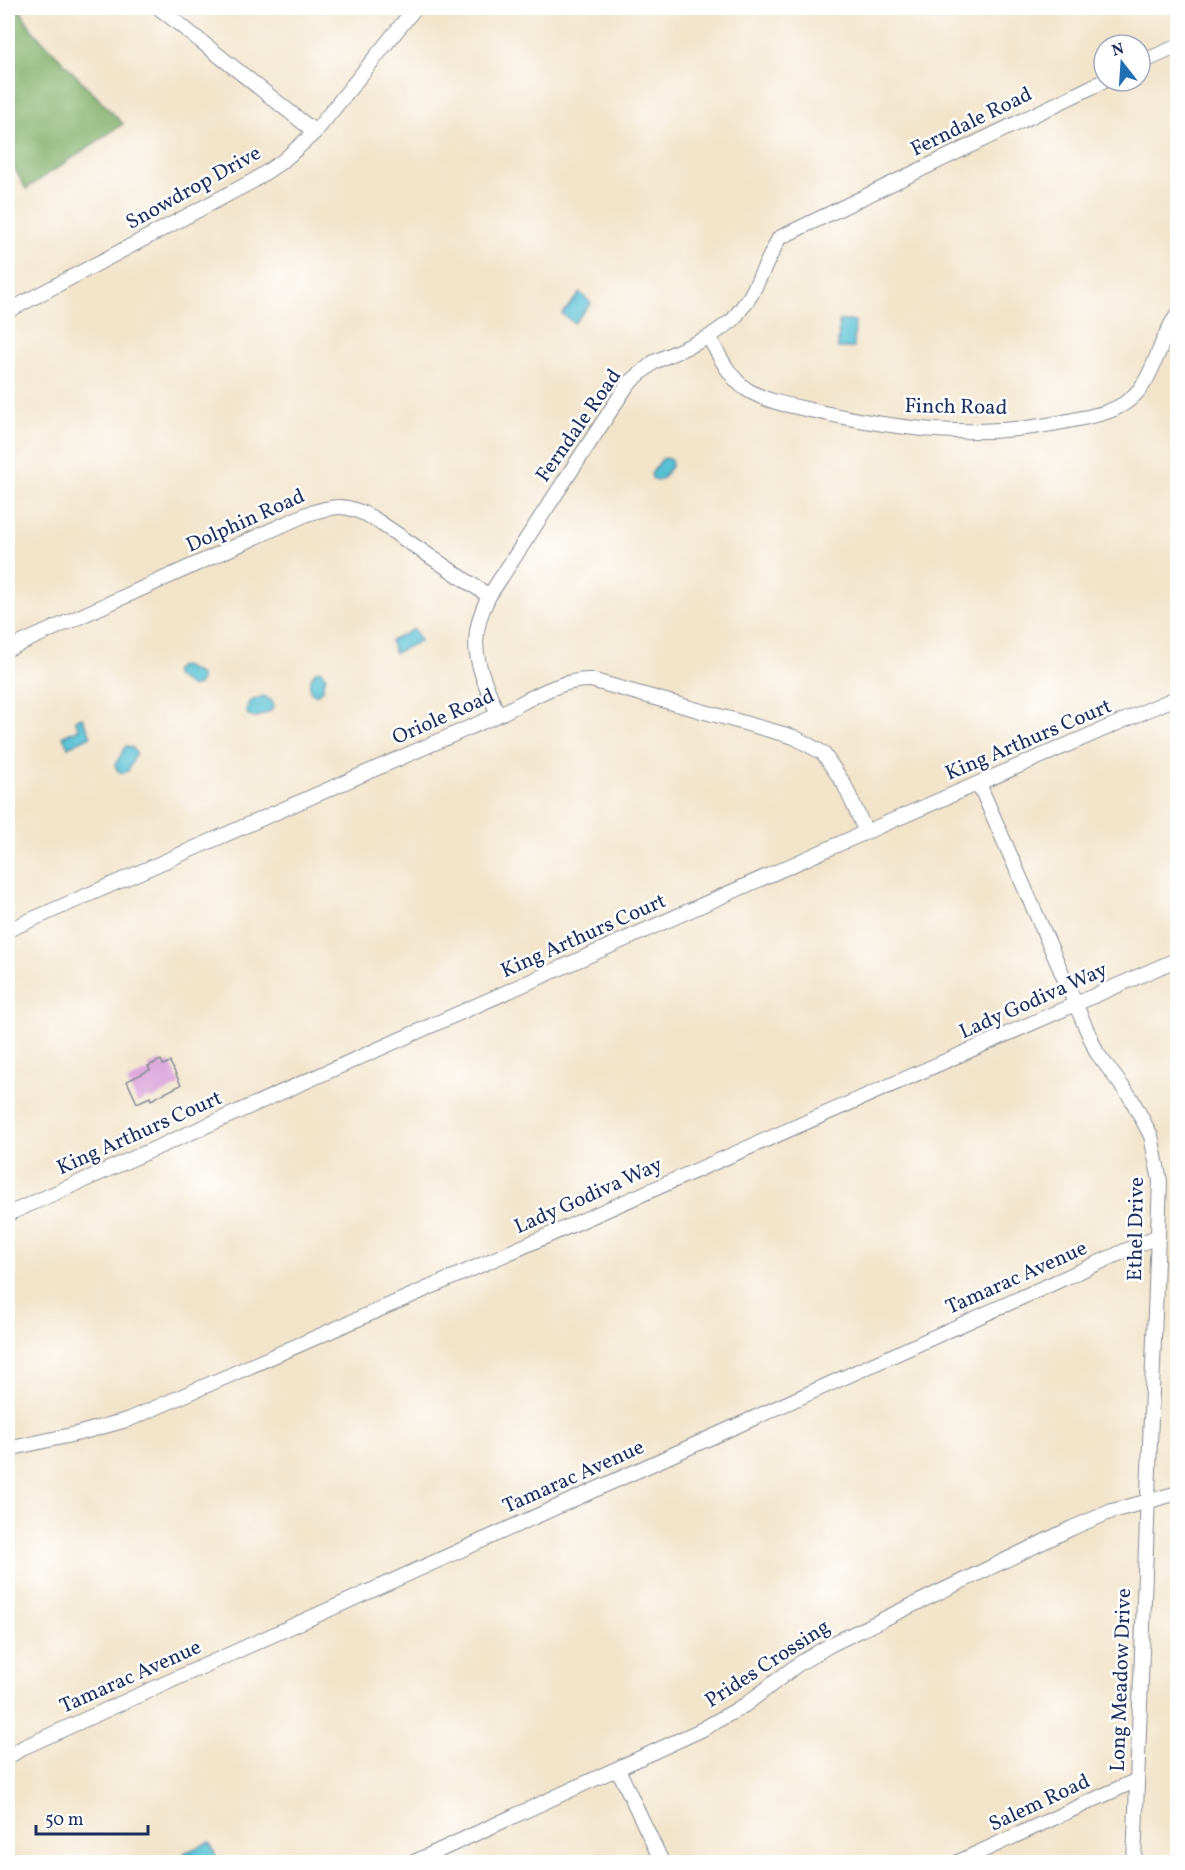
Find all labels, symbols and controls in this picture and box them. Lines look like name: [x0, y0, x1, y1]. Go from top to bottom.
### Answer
north arrow: [1092, 33, 1152, 93]
text: N: [1109, 38, 1127, 63]
street label: Ferndale Road: [906, 80, 1037, 164]
street label: Snowdrop Drive: [121, 139, 267, 237]
street label: Ferndale Road: [529, 363, 629, 488]
street label: Finch Road: [904, 392, 1008, 423]
street label: Dolphin Road: [182, 482, 310, 561]
street label: Oriole Road: [388, 682, 499, 753]
street label: King Arthurs Court: [941, 692, 1116, 789]
street label: King Arthurs Court: [496, 887, 671, 986]
street label: Lady Godiva Way: [955, 955, 1113, 1047]
street label: King Arthurs Court: [52, 1084, 227, 1183]
street label: Lady Godiva Way: [510, 1150, 668, 1242]
street label: Ethel Drive: [1121, 1177, 1152, 1281]
street label: Tamarac Avenue: [941, 1234, 1092, 1323]
street label: Tamarac Avenue: [498, 1433, 649, 1522]
street label: Long Meadow Drive: [1104, 1588, 1139, 1772]
street label: Prides Crossing: [700, 1613, 836, 1716]
street label: Tamarac Avenue: [55, 1633, 206, 1722]
street label: Salem Road: [984, 1767, 1095, 1839]
scale bar: [36, 1798, 148, 1836]
text: 50 m: [45, 1808, 84, 1833]

